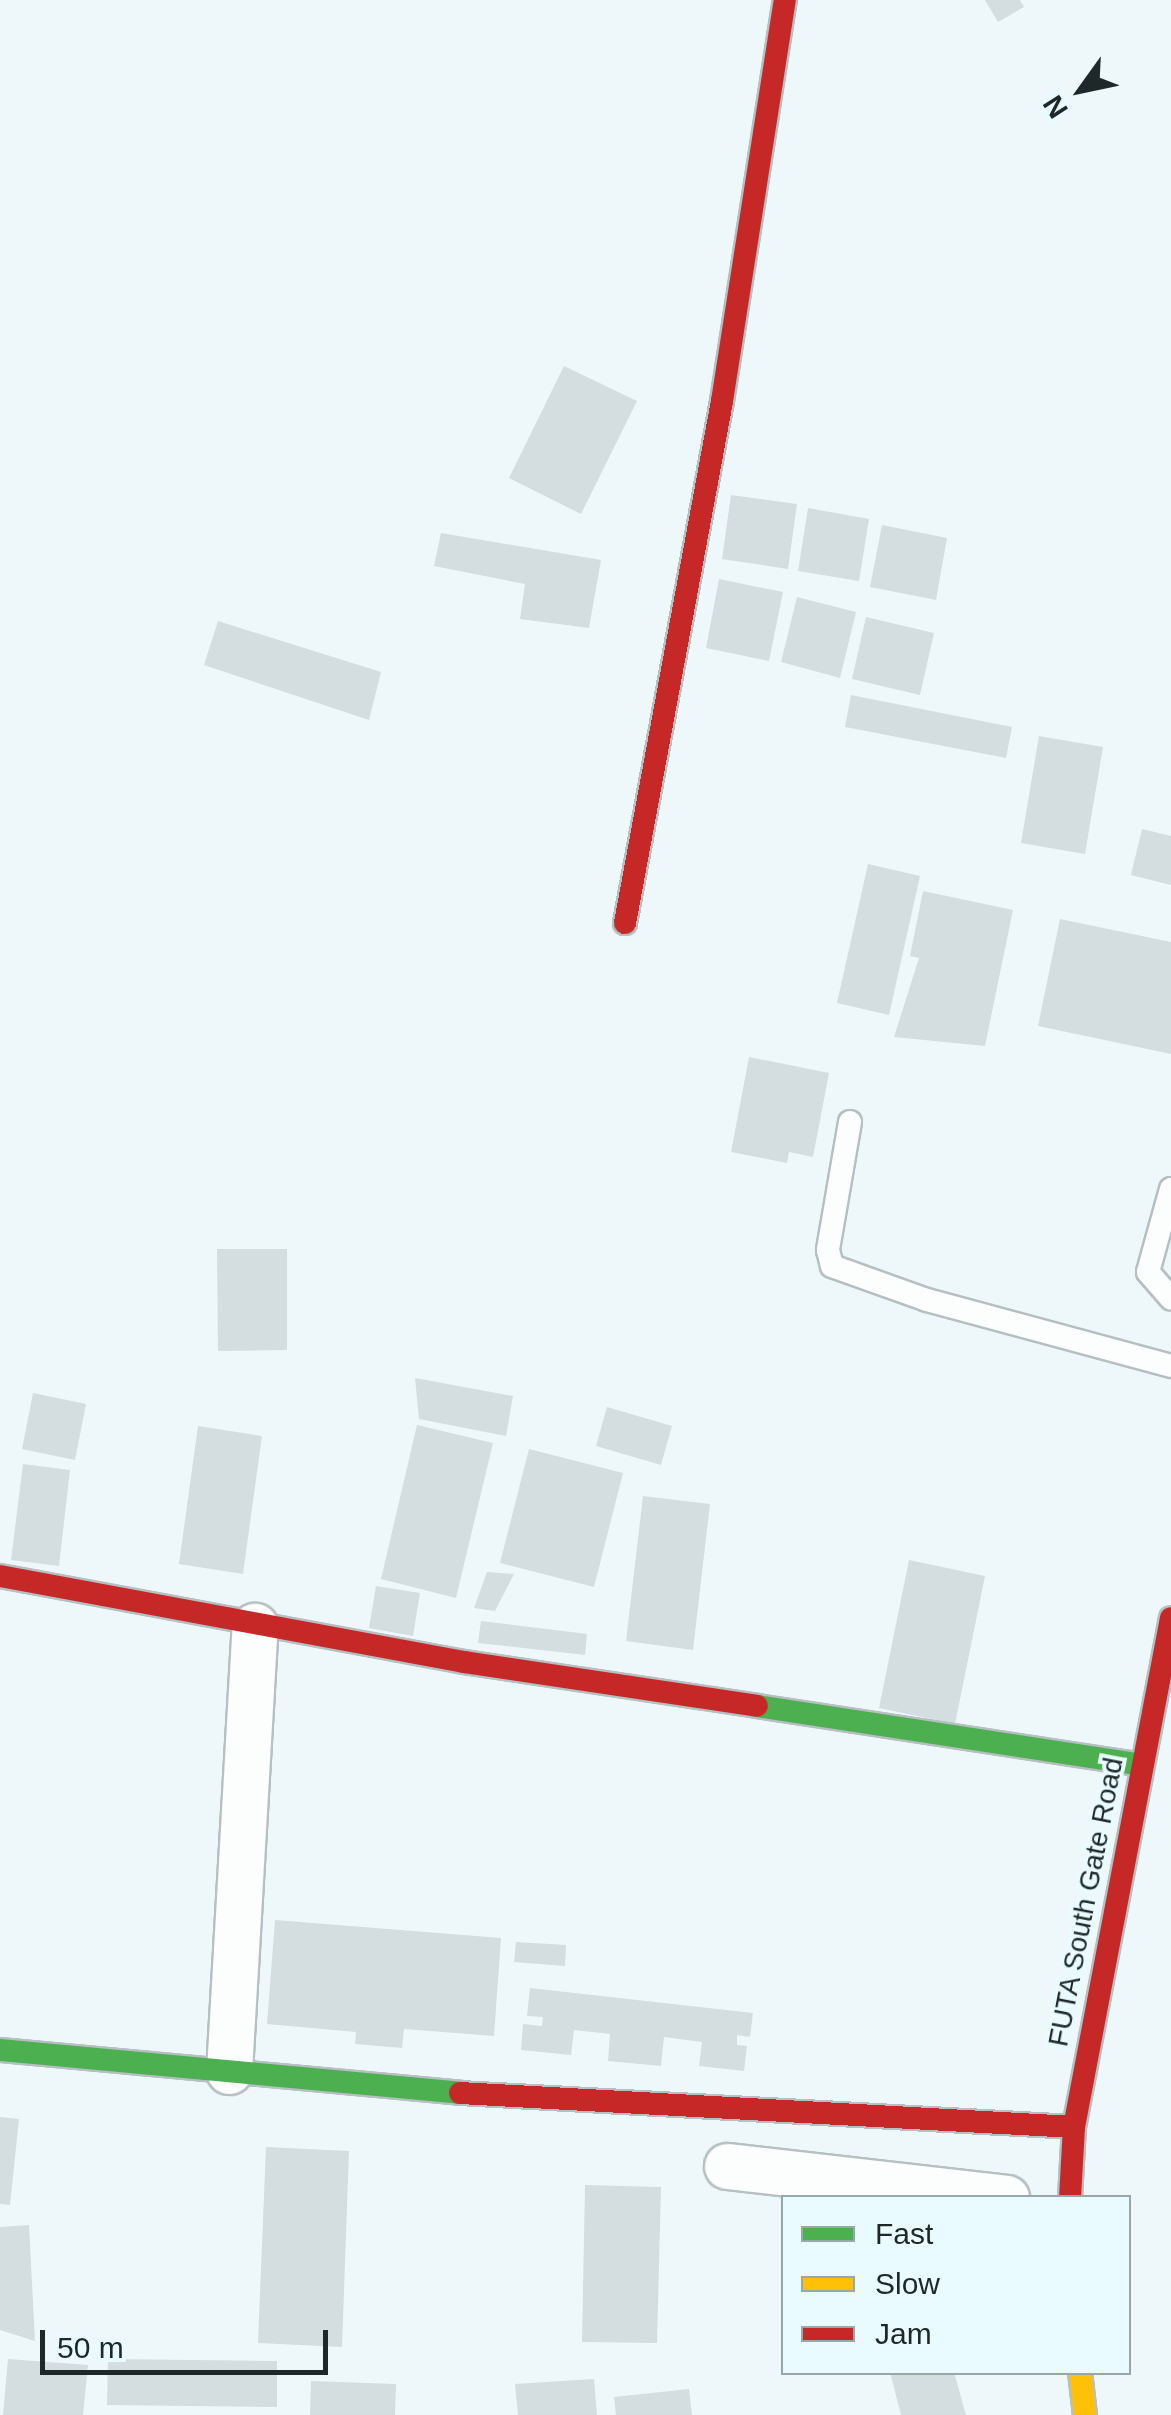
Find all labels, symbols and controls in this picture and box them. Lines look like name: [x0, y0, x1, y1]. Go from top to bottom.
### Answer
north arrow: [1031, 40, 1131, 140]
text: N: [1037, 90, 1074, 124]
street label: FUTA South Gate Road: [1041, 1754, 1131, 2050]
legend: [781, 2195, 1131, 2375]
text: Fast: [875, 2217, 933, 2250]
text: Slow: [875, 2267, 940, 2300]
scale bar: [45, 2310, 332, 2372]
text: Jam: [875, 2317, 932, 2350]
text: 50 m: [57, 2331, 124, 2364]

